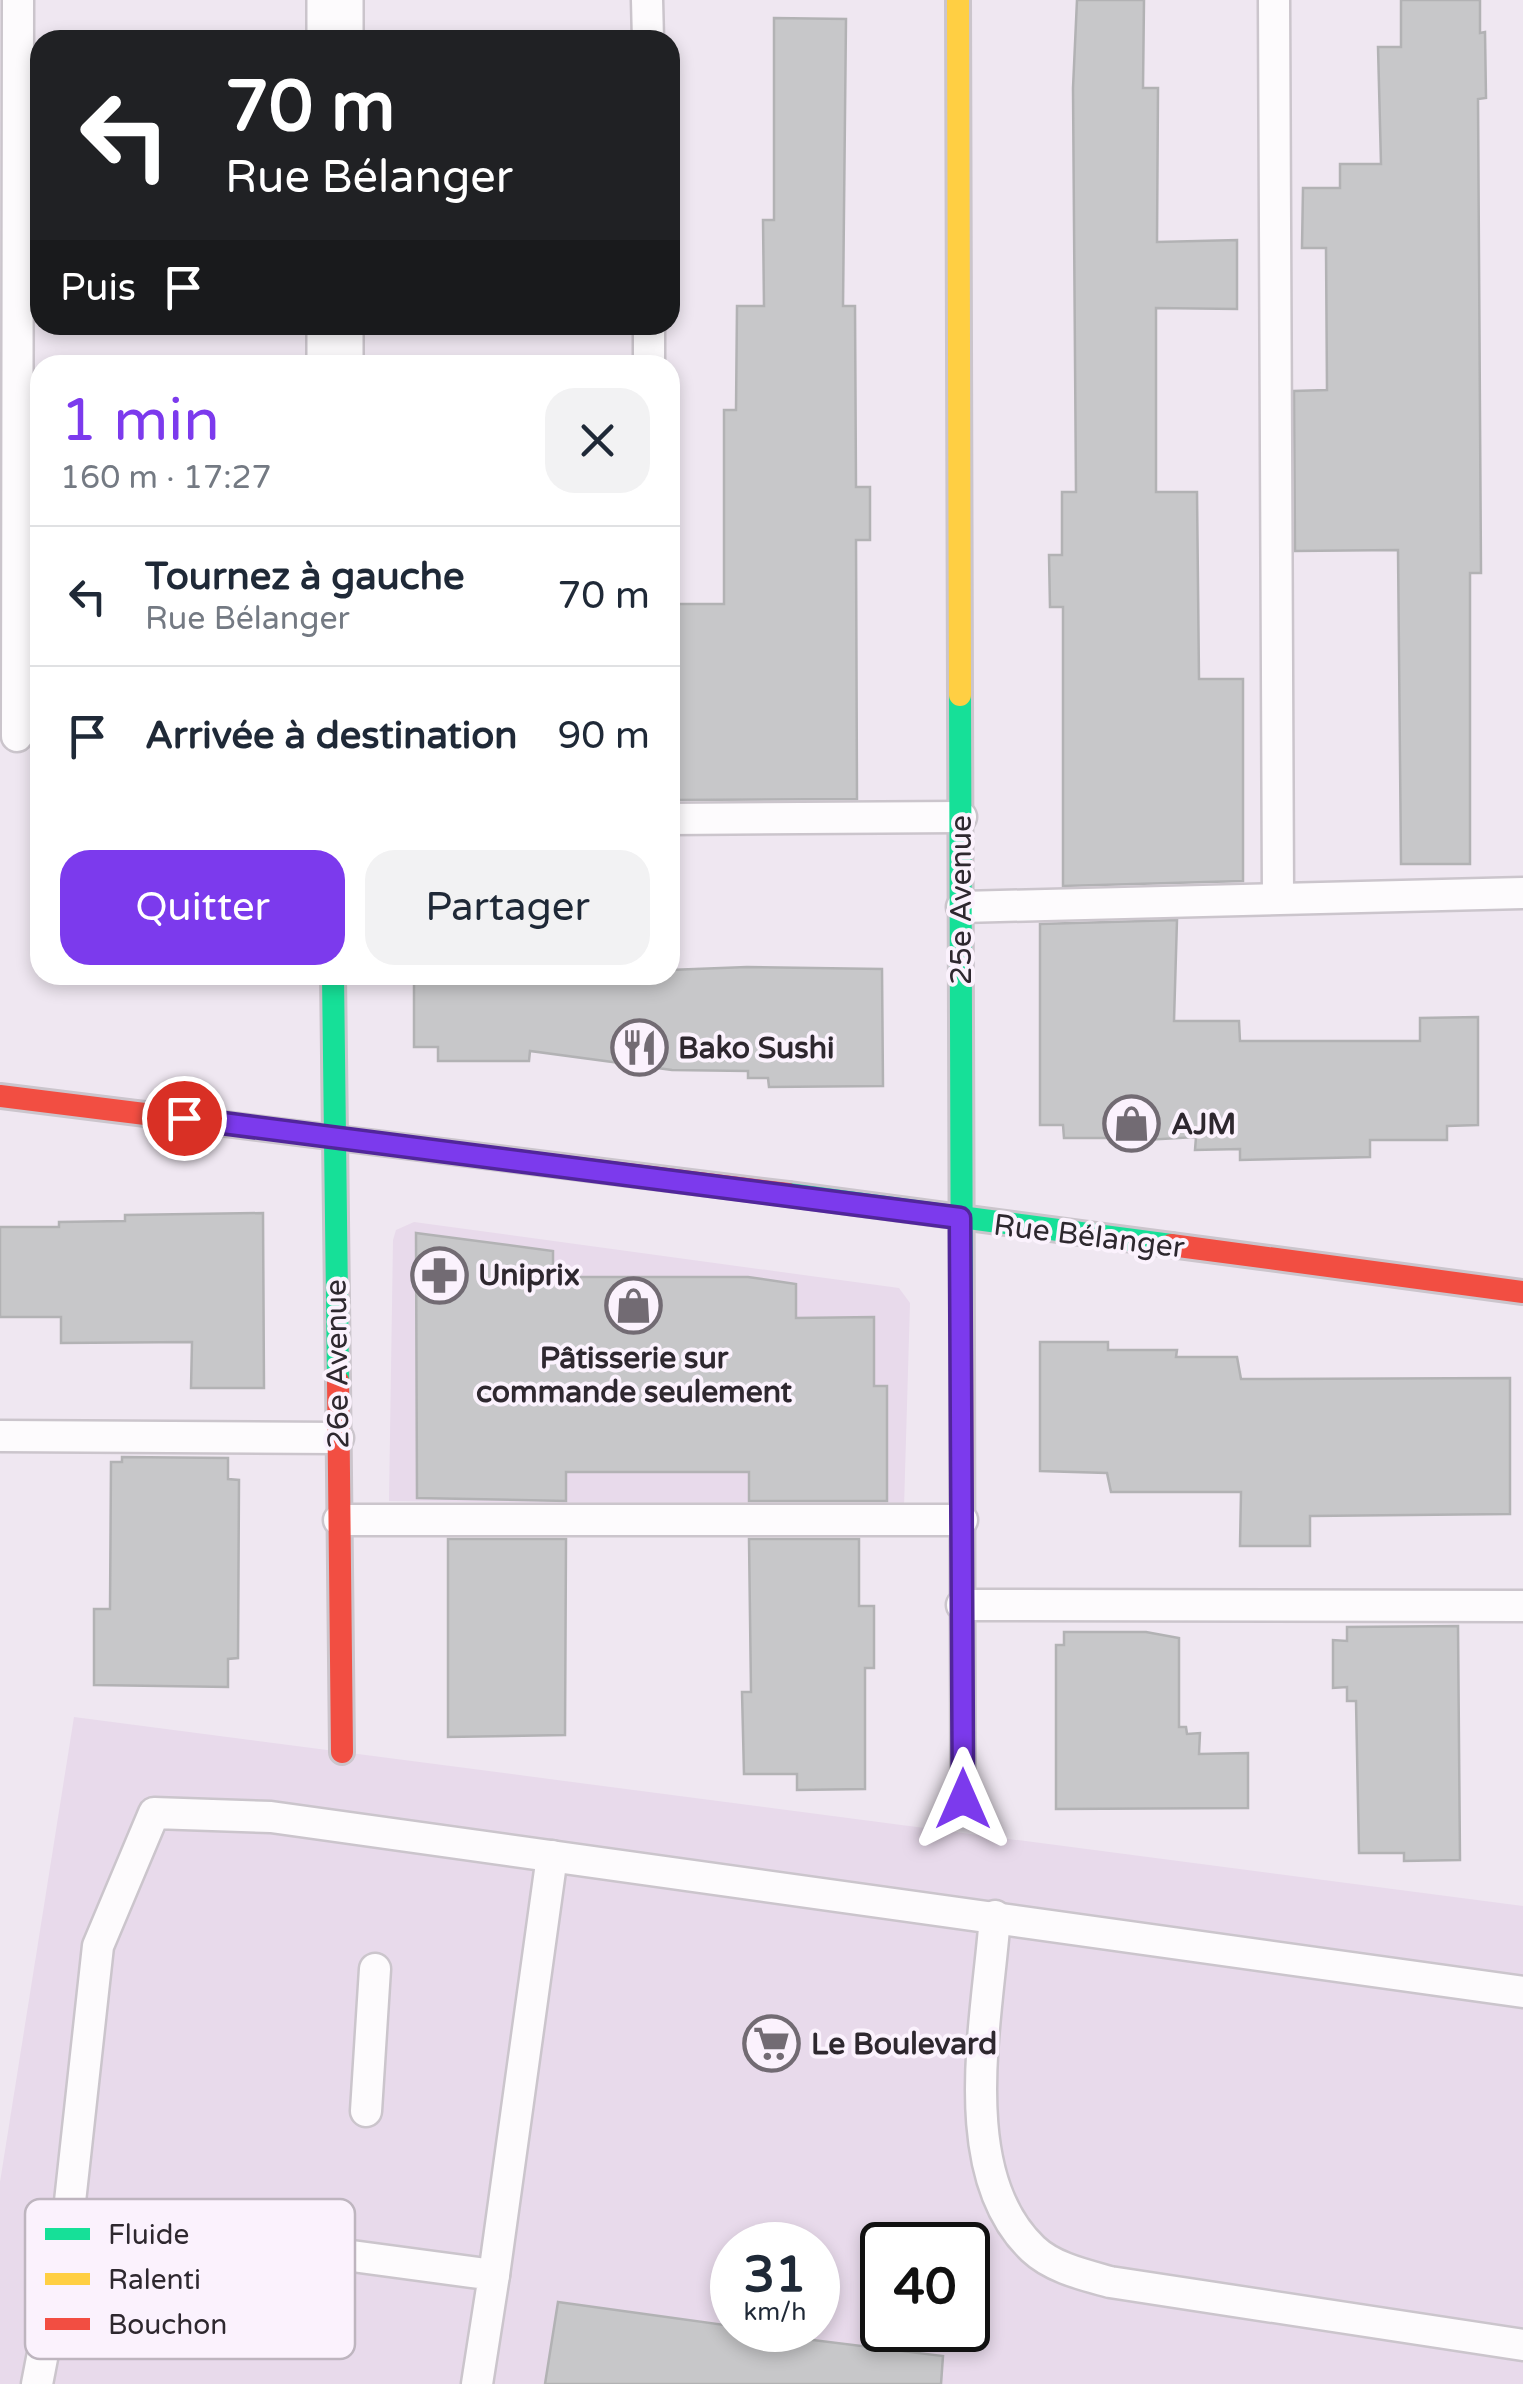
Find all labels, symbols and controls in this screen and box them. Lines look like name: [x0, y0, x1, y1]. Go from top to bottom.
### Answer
text: 70 m: [225, 66, 395, 150]
icon: left: [60, 70, 190, 200]
text: Rue Bélanger: [225, 151, 513, 205]
icon: arrive: [156, 260, 211, 315]
text: Puis: [60, 265, 136, 311]
text: 1 min: [60, 385, 220, 457]
button: close: [545, 388, 650, 493]
text: 160 m · 17:27: [60, 459, 272, 497]
text: Tournez à gauche: [145, 554, 464, 600]
icon: left: [60, 569, 115, 624]
text: 70 m: [558, 573, 650, 619]
text: Rue Bélanger: [145, 600, 350, 638]
icon: arrive: [60, 709, 115, 764]
text: Arrivée à destination: [145, 713, 518, 759]
text: 90 m: [558, 713, 650, 759]
street label: 25e Avenue: [943, 815, 980, 985]
button: Quitter: [60, 850, 345, 965]
button: Partager: [365, 850, 650, 965]
restaurant icon: Bako Sushi: [609, 1018, 669, 1078]
place label: Bako Sushi: [678, 1030, 834, 1067]
pin: [142, 1076, 227, 1161]
icon: arrive: [157, 1091, 212, 1146]
shop icon: AJM: [1102, 1094, 1162, 1154]
place label: AJM: [1171, 1106, 1236, 1143]
street label: Rue Bélanger: [991, 1206, 1187, 1267]
pharmacy icon: Uniprix: [409, 1245, 469, 1305]
place label: Uniprix: [478, 1257, 580, 1294]
shop icon: Pâtisserie sur commande seulement: [604, 1275, 664, 1335]
street label: 26e Avenue: [318, 1279, 357, 1449]
place label: Pâtisserie sur commande seulement: [476, 1340, 793, 1411]
position arrow: [911, 1747, 1015, 1851]
supermarket icon: Le Boulevard: [742, 2014, 802, 2074]
place label: Le Boulevard: [811, 2026, 997, 2063]
legend: [25, 2199, 355, 2359]
text: Fluide: [108, 2218, 189, 2252]
speed limit sign: 40: [860, 2222, 990, 2352]
text: 31: [744, 2245, 806, 2305]
text: Ralenti: [108, 2263, 201, 2297]
text: km/h: [744, 2297, 806, 2327]
text: Bouchon: [108, 2308, 227, 2342]

